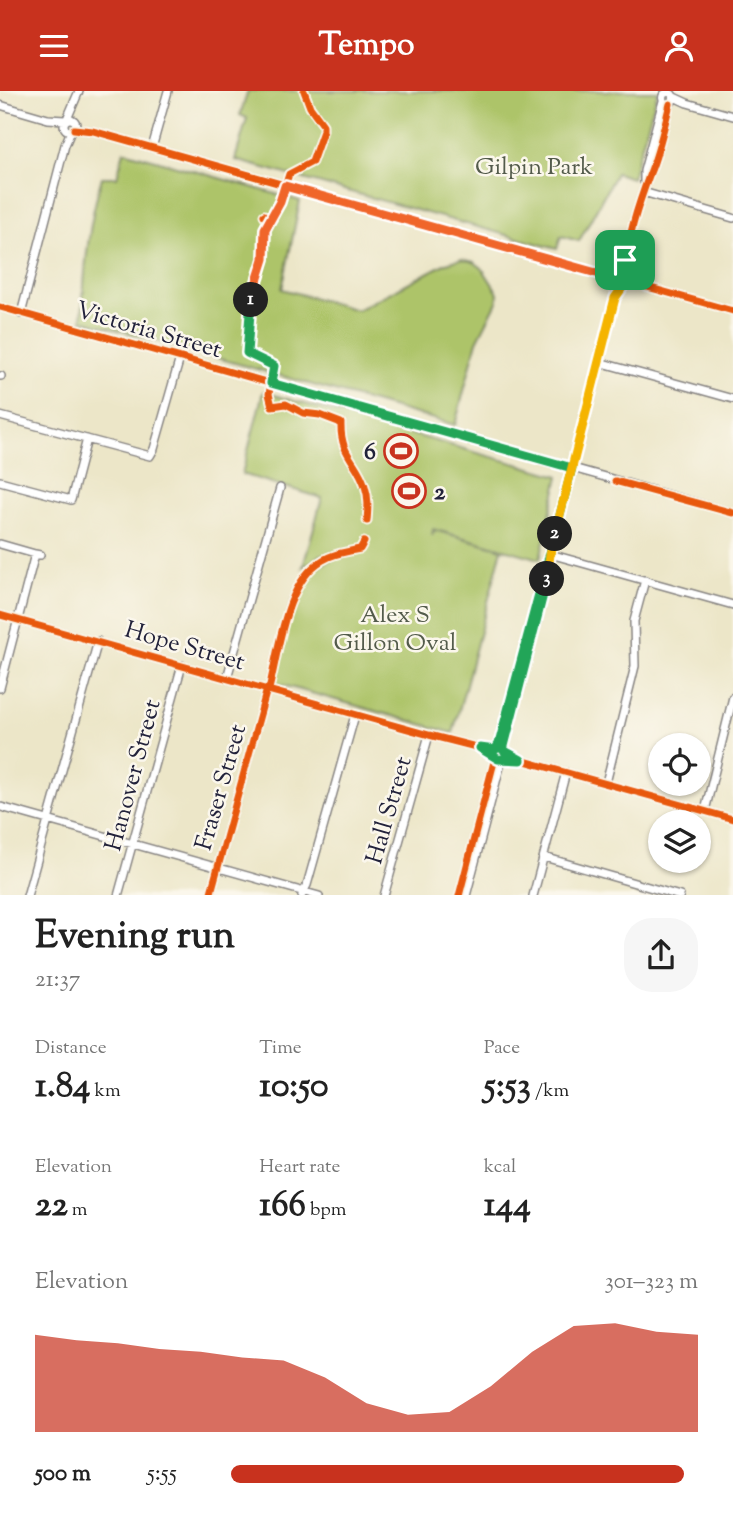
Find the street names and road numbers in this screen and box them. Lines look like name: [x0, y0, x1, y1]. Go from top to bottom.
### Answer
street label: Victoria Street: [71, 294, 226, 368]
street label: Hope Street: [120, 614, 248, 680]
street label: Hanover Street: [97, 696, 170, 855]
street label: Fraser Street: [188, 721, 256, 855]
street label: Hall Street: [358, 753, 421, 868]

